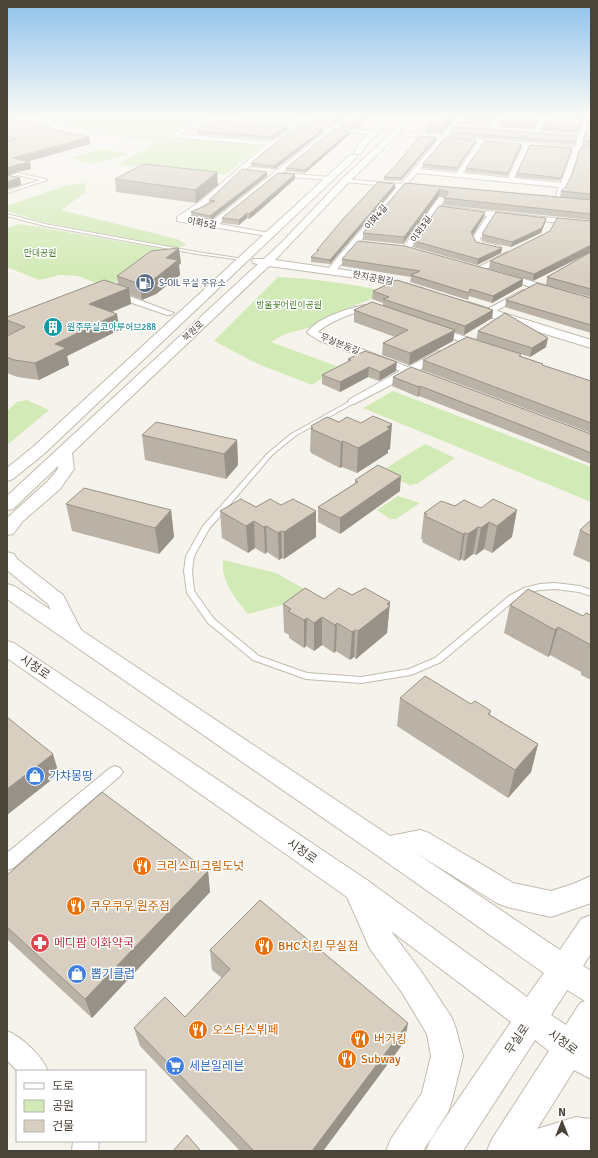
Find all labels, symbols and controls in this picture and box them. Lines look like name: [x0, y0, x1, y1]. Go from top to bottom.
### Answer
street label: 이화4길: [363, 202, 390, 232]
street label: 이화3길: [408, 214, 434, 245]
street label: 이화5길: [186, 215, 217, 231]
park label: 만대공원: [23, 248, 57, 259]
street label: 한지공원길: [352, 269, 394, 288]
fuel station icon: S-OIL 무실 주유소: [134, 272, 156, 294]
place label: S-OIL 무실 주유소: [159, 278, 226, 289]
park label: 방울꽃어린이공원: [256, 300, 322, 311]
building icon: 원주무실코아루허브288: [42, 316, 64, 338]
street label: 북원로: [181, 319, 206, 344]
place label: 원주무실코아루허브288: [67, 322, 156, 333]
street label: 무실본동길: [319, 332, 361, 357]
street label: 시청로: [17, 652, 53, 683]
shop icon: 가챠몽땅: [24, 765, 46, 787]
place label: 가챠몽땅: [49, 769, 93, 784]
street label: 시청로: [284, 836, 320, 867]
restaurant icon: 크리스피크림도넛: [131, 855, 153, 877]
place label: 크리스피크림도넛: [156, 859, 244, 874]
restaurant icon: 쿠우쿠우 원주점: [65, 895, 87, 917]
place label: 쿠우쿠우 원주점: [90, 899, 170, 914]
pharmacy icon: 메디팜 이화약국: [29, 932, 51, 954]
restaurant icon: BHC치킨 무실점: [253, 935, 275, 957]
place label: 메디팜 이화약국: [54, 936, 134, 951]
place label: BHC치킨 무실점: [278, 939, 358, 954]
shop icon: 뽑기클럽: [66, 963, 88, 985]
place label: 뽑기클럽: [91, 967, 135, 982]
restaurant icon: 오스타스뷔페: [187, 1019, 209, 1041]
street label: 무실로: [502, 1021, 533, 1057]
place label: 오스타스뷔페: [212, 1023, 278, 1038]
street label: 시청로: [545, 1027, 581, 1058]
restaurant icon: 버거킹: [349, 1028, 371, 1050]
place label: 버거킹: [374, 1032, 407, 1047]
restaurant icon: Subway: [336, 1048, 358, 1070]
place label: Subway: [361, 1052, 401, 1067]
supermarket icon: 세븐일레븐: [164, 1055, 186, 1077]
place label: 세븐일레븐: [189, 1059, 244, 1074]
legend: [16, 1070, 146, 1142]
text: 도로: [52, 1079, 74, 1094]
text: 공원: [52, 1099, 74, 1114]
north arrow: [542, 1102, 582, 1142]
text: N: [558, 1106, 566, 1119]
text: 건물: [52, 1119, 74, 1134]

